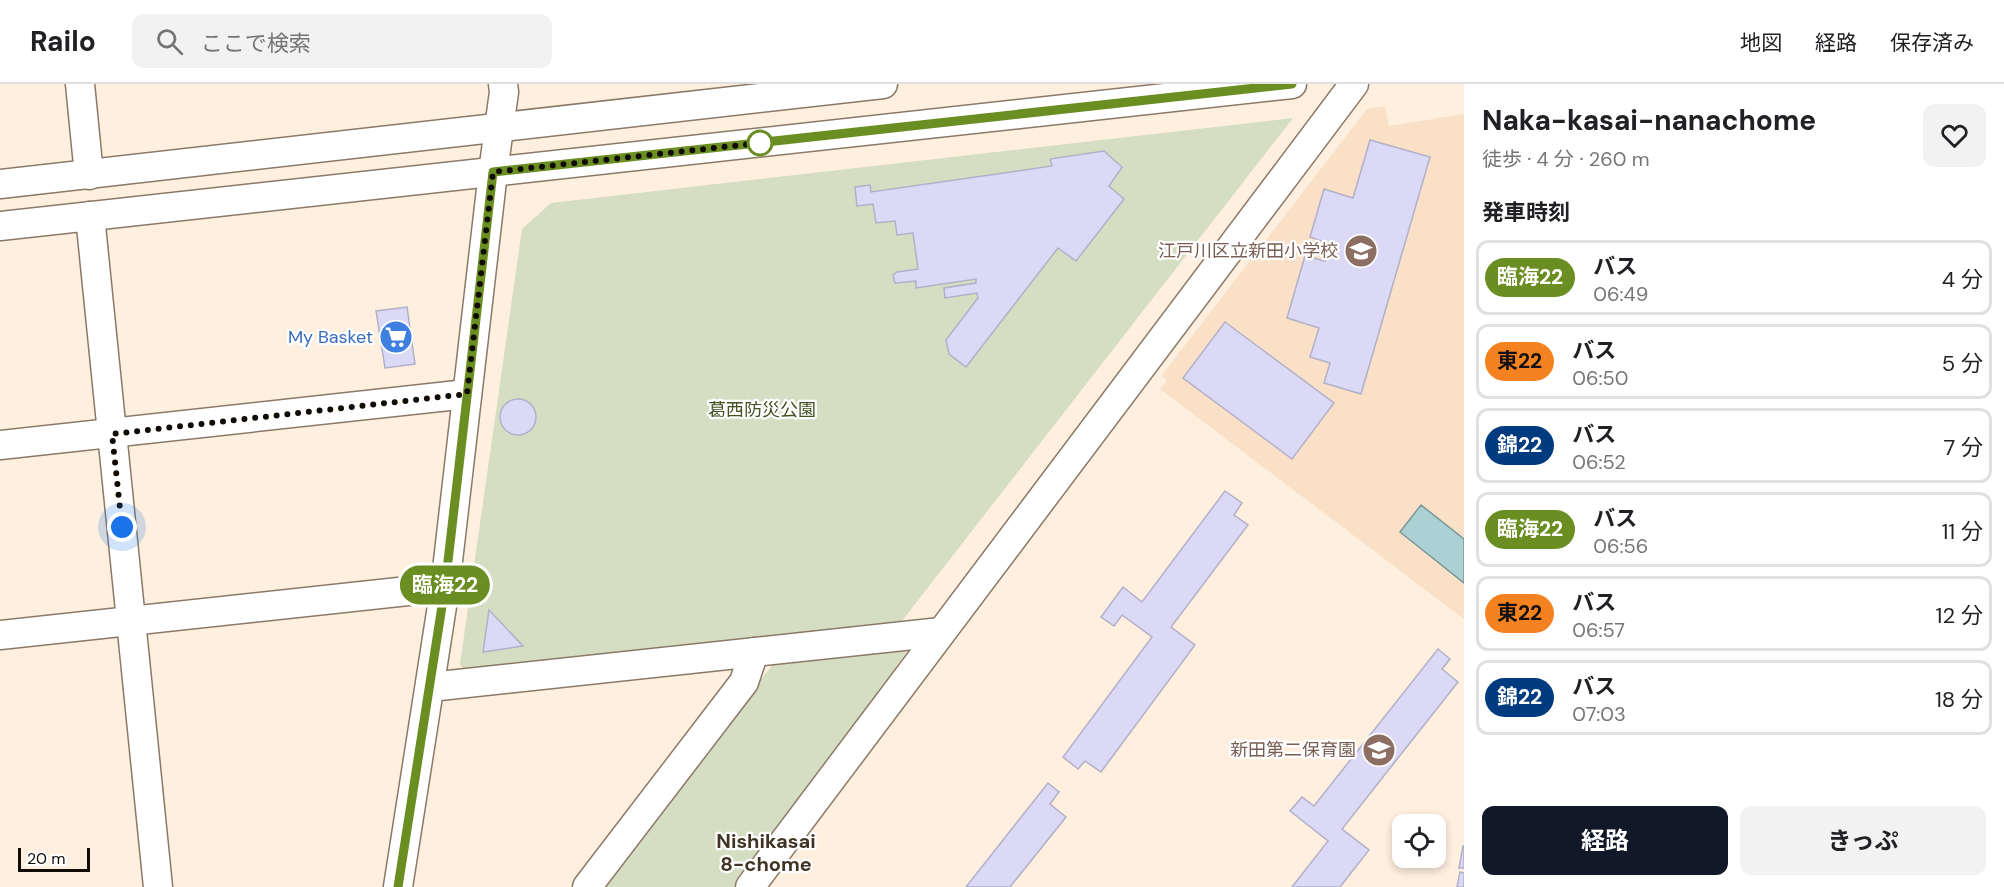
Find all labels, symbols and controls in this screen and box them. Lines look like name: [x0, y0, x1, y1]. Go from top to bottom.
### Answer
search box: [132, 14, 552, 68]
text: Railo: [30, 23, 96, 60]
icon: search: [153, 25, 186, 58]
text: ここで検索: [201, 29, 311, 58]
text: 地図: [1740, 29, 1782, 57]
text: 経路: [1815, 29, 1857, 57]
text: 保存済み: [1890, 29, 1974, 57]
text: Naka-kasai-nanachome: [1482, 102, 1816, 139]
button: heart: [1923, 104, 1986, 167]
unlabelled marker: [747, 130, 773, 156]
text: 徒歩 · 4 分 · 260 m: [1482, 146, 1650, 172]
text: 発車時刻: [1482, 198, 1570, 227]
school or university icon: 江戸川区立新田小学校: [1343, 233, 1379, 269]
place label: 江戸川区立新田小学校: [1158, 239, 1338, 263]
text: バス: [1593, 252, 1637, 281]
text: 臨海22: [1497, 263, 1563, 291]
text: 4 分: [1942, 265, 1983, 294]
text: 06:49: [1593, 281, 1648, 307]
supermarket icon: My Basket: [378, 319, 414, 355]
place label: My Basket: [288, 325, 373, 349]
text: バス: [1572, 336, 1616, 365]
text: 東22: [1497, 347, 1542, 375]
text: 5 分: [1942, 349, 1983, 378]
text: 06:50: [1572, 365, 1628, 391]
park label: 葛西防災公園: [708, 398, 816, 422]
text: バス: [1572, 420, 1616, 449]
text: 錦22: [1497, 431, 1542, 459]
text: 7 分: [1943, 433, 1983, 462]
text: 06:52: [1572, 449, 1626, 475]
text: バス: [1593, 504, 1637, 533]
your location: [107, 512, 137, 542]
text: 臨海22: [1497, 515, 1563, 543]
text: 11 分: [1941, 517, 1983, 546]
text: 06:56: [1593, 533, 1648, 559]
line badge: 臨海22: [403, 566, 487, 604]
text: 臨海22: [412, 571, 478, 599]
text: バス: [1572, 588, 1616, 617]
text: 東22: [1497, 599, 1542, 627]
text: 12 分: [1936, 601, 1983, 630]
text: 06:57: [1572, 617, 1625, 643]
text: バス: [1572, 672, 1616, 701]
text: 錦22: [1497, 683, 1542, 711]
text: 18 分: [1935, 685, 1983, 714]
text: 07:03: [1572, 701, 1626, 727]
school or university icon: 新田第二保育園: [1361, 732, 1397, 768]
place label: 新田第二保育園: [1230, 738, 1356, 762]
button: 経路: [1482, 806, 1728, 875]
button: きっぷ: [1740, 806, 1986, 875]
map controls: [1392, 814, 1446, 868]
button: locate: [1392, 814, 1446, 868]
district label: Nishikasai 8-chome: [716, 828, 816, 877]
scale bar: [18, 845, 90, 872]
text: 20 m: [27, 848, 66, 869]

